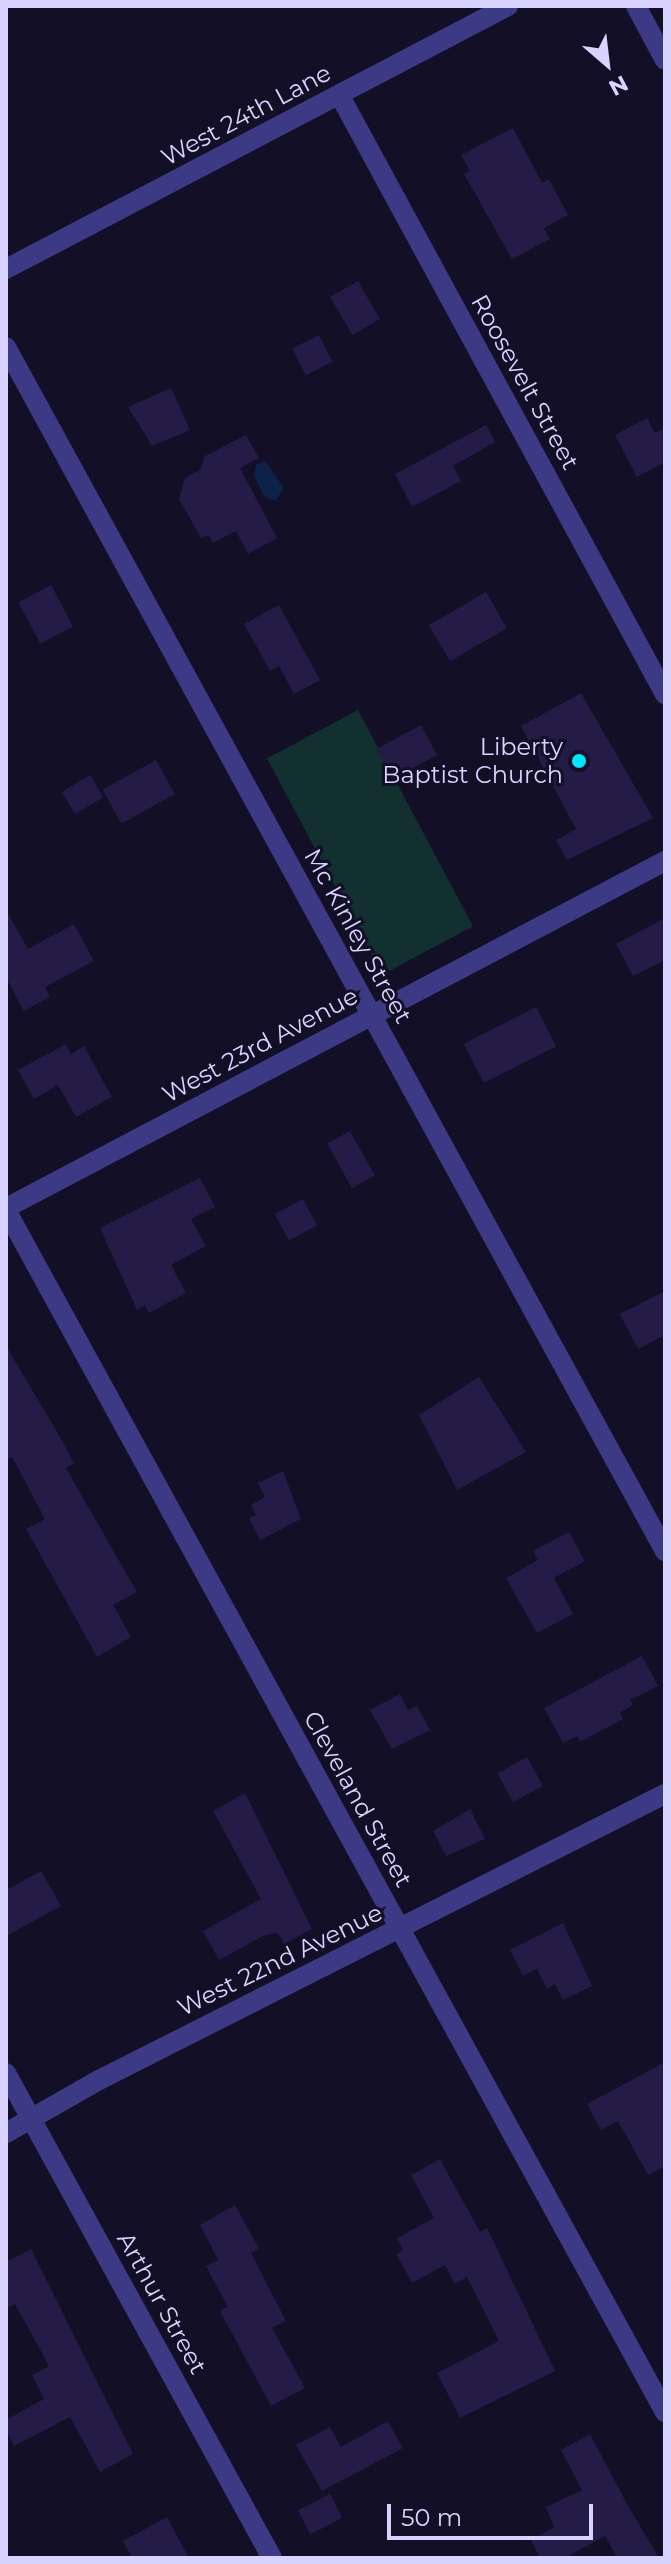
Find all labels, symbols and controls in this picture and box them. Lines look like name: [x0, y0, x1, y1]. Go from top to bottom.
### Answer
north arrow: [567, 24, 647, 104]
street label: West 24th Lane: [156, 58, 336, 172]
text: N: [604, 70, 633, 102]
street label: Roosevelt Street: [465, 290, 585, 474]
place label: Liberty Baptist Church: [382, 733, 563, 789]
marker: Liberty Baptist Church: [570, 752, 588, 770]
street label: Mc Kinley Street: [298, 844, 418, 1028]
street label: West 23rd Avenue: [157, 981, 363, 1109]
street label: Cleveland Street: [298, 1706, 418, 1892]
street label: West 22nd Avenue: [173, 1898, 387, 2022]
street label: Arthur Street: [111, 2227, 213, 2379]
scale bar: [391, 2488, 597, 2538]
text: 50 m: [401, 2503, 462, 2532]

